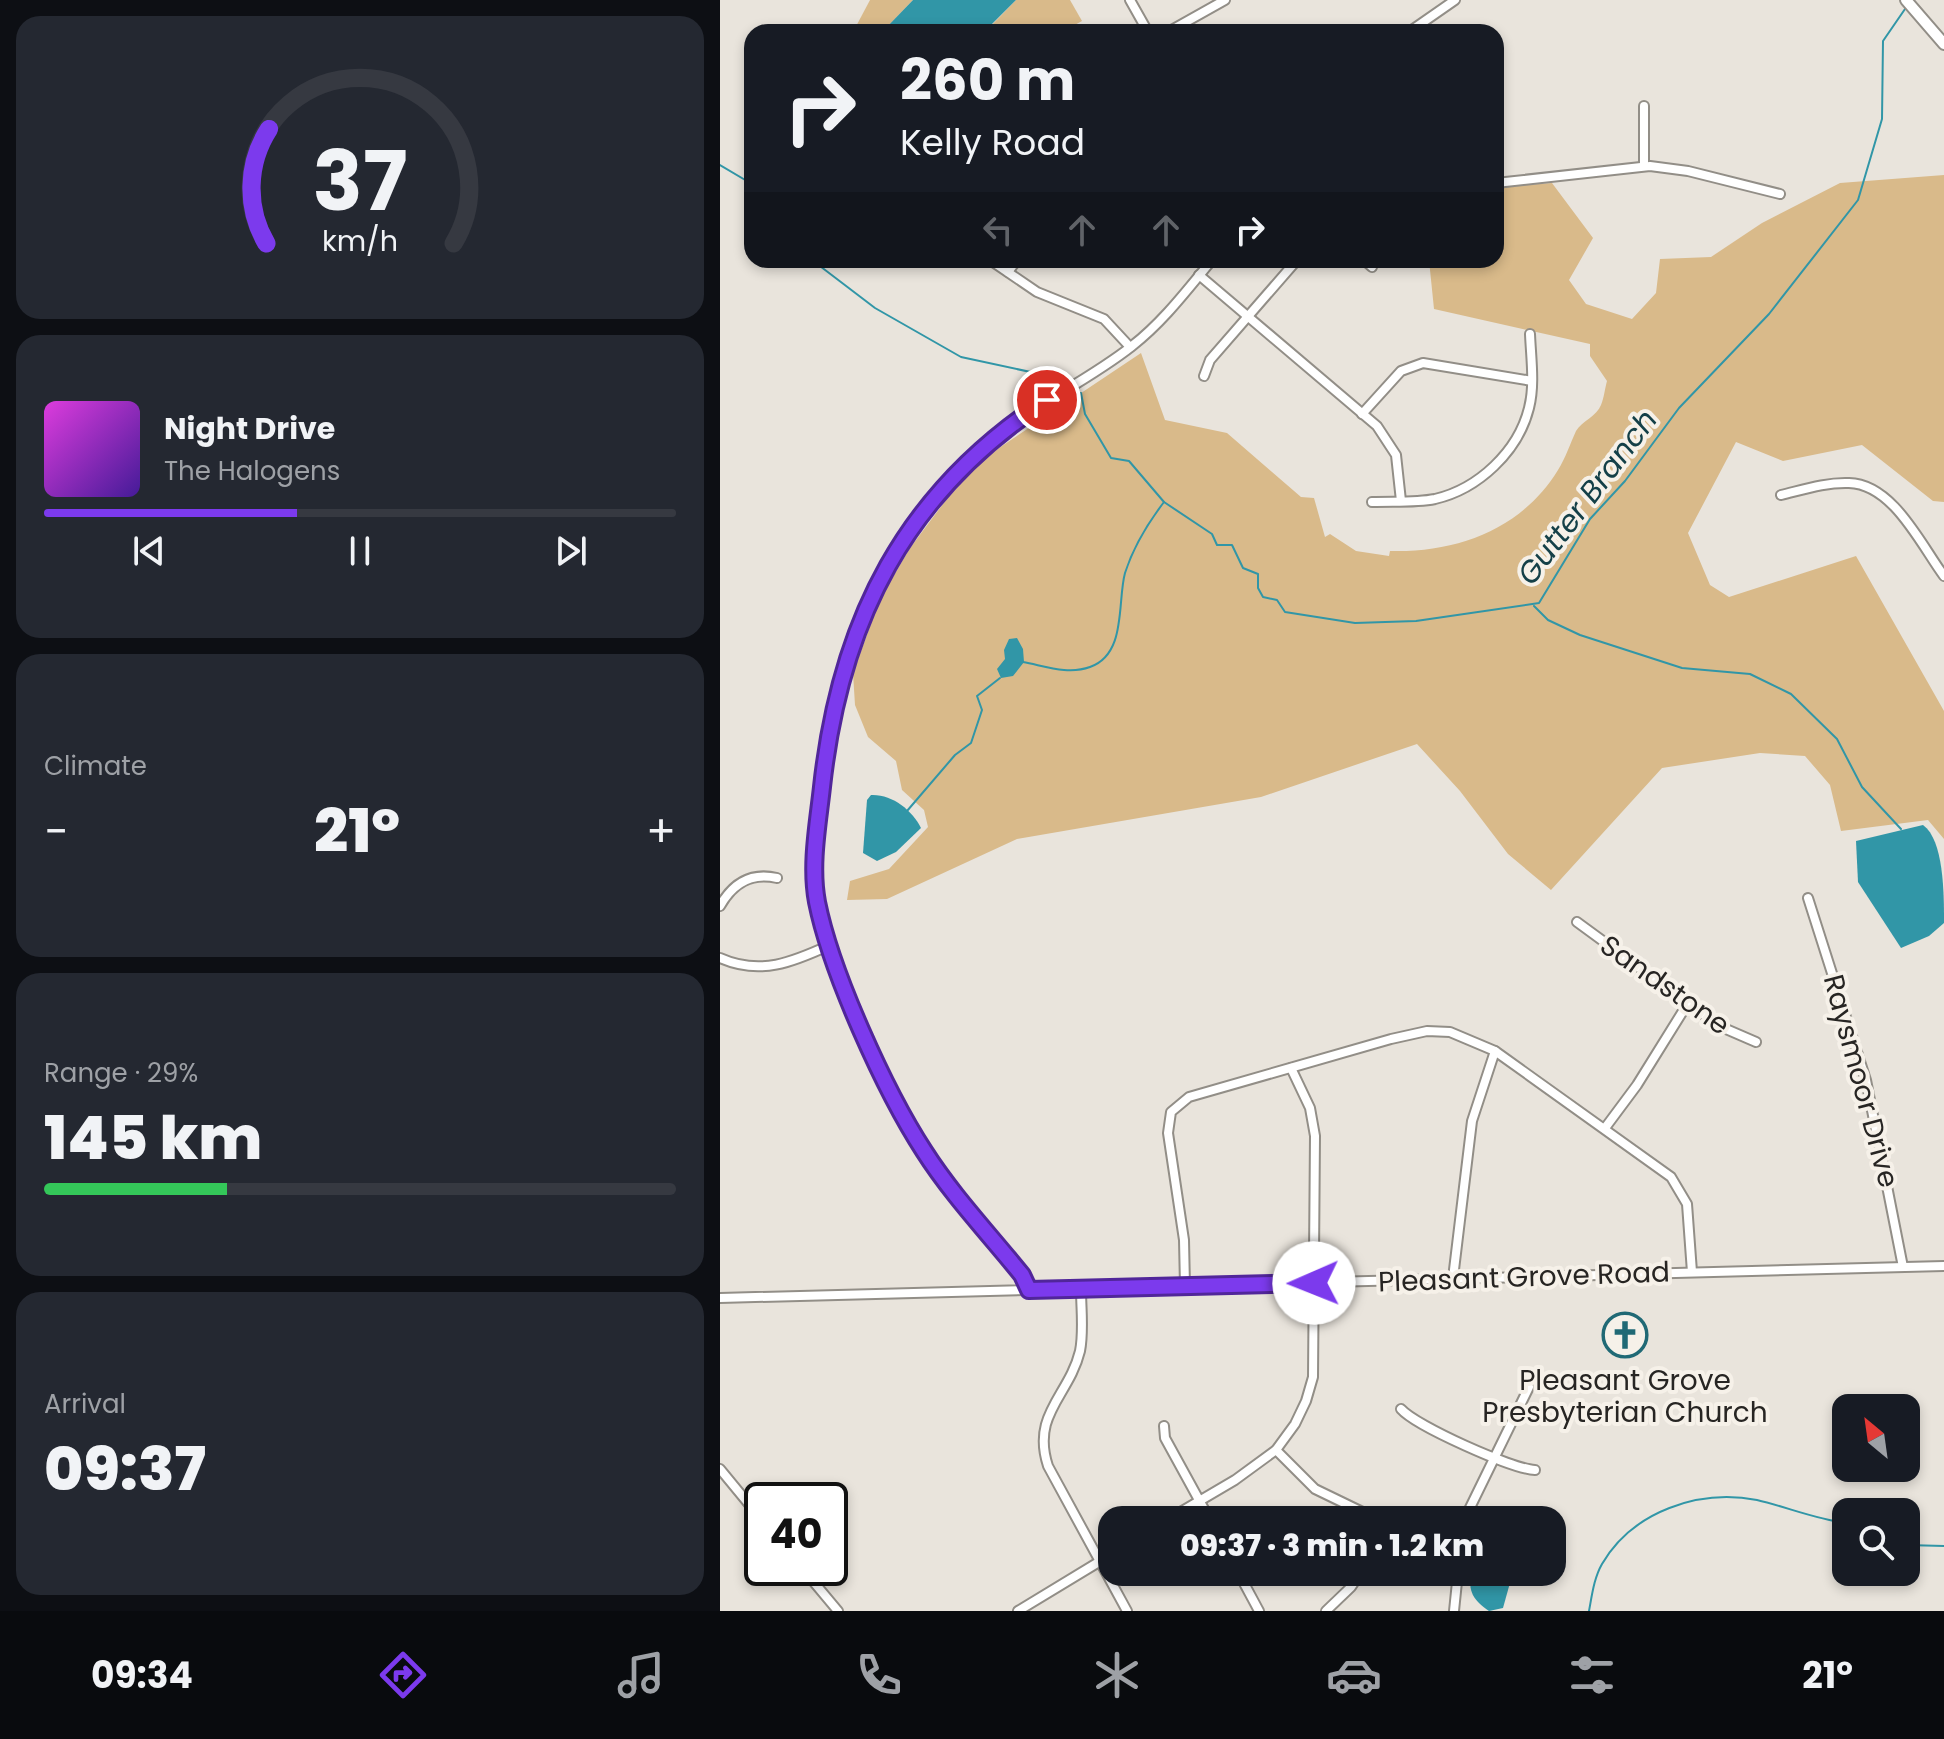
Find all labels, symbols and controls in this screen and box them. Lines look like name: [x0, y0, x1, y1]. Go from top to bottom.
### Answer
text: 260 m: [900, 41, 1075, 120]
icon: right: [768, 56, 872, 160]
text: Kelly Road: [900, 117, 1085, 168]
text: 37: [313, 122, 407, 238]
icon: left: [976, 208, 1020, 252]
icon: ahead: [1060, 208, 1104, 252]
icon: ahead: [1144, 208, 1188, 252]
icon: right: [1228, 208, 1272, 252]
text: km/h: [322, 221, 398, 261]
pin: [1013, 366, 1081, 434]
icon: arrive: [1025, 378, 1069, 422]
water label: Gutter Branch: [1507, 400, 1667, 594]
text: Night Drive: [164, 407, 335, 450]
text: The Halogens: [164, 453, 340, 489]
icon: previous: [127, 529, 171, 573]
icon: pause: [338, 529, 382, 573]
icon: next: [549, 529, 593, 573]
text: Climate: [44, 748, 147, 784]
text: 21°: [314, 789, 400, 873]
text: −: [44, 801, 68, 862]
text: +: [646, 801, 676, 862]
street label: Sandstone: [1592, 926, 1738, 1044]
street label: Raysmoor Drive: [1814, 970, 1908, 1192]
text: Range · 29%: [44, 1055, 198, 1091]
text: 145 km: [44, 1096, 262, 1180]
position arrow: [1272, 1241, 1356, 1325]
street label: Pleasant Grove Road: [1377, 1252, 1671, 1302]
church icon: Pleasant Grove Presbyterian Church: [1601, 1311, 1649, 1359]
place label: Pleasant Grove Presbyterian Church: [1482, 1361, 1768, 1432]
text: Arrival: [44, 1386, 126, 1422]
north arrow: [1832, 1394, 1920, 1482]
map controls: [1832, 1394, 1920, 1586]
text: 09:37: [44, 1427, 206, 1511]
speed limit sign: 40: [744, 1482, 848, 1586]
button: search: [1832, 1498, 1920, 1586]
text: 09:37 · 3 min · 1.2 km: [1180, 1524, 1484, 1567]
icon: directions: [375, 1647, 431, 1703]
icon: music: [613, 1647, 669, 1703]
icon: phone: [851, 1647, 907, 1703]
icon: climate: [1089, 1647, 1145, 1703]
icon: car: [1326, 1647, 1382, 1703]
icon: filters: [1564, 1647, 1620, 1703]
text: 09:34: [91, 1650, 193, 1701]
text: 21°: [1802, 1650, 1853, 1701]

